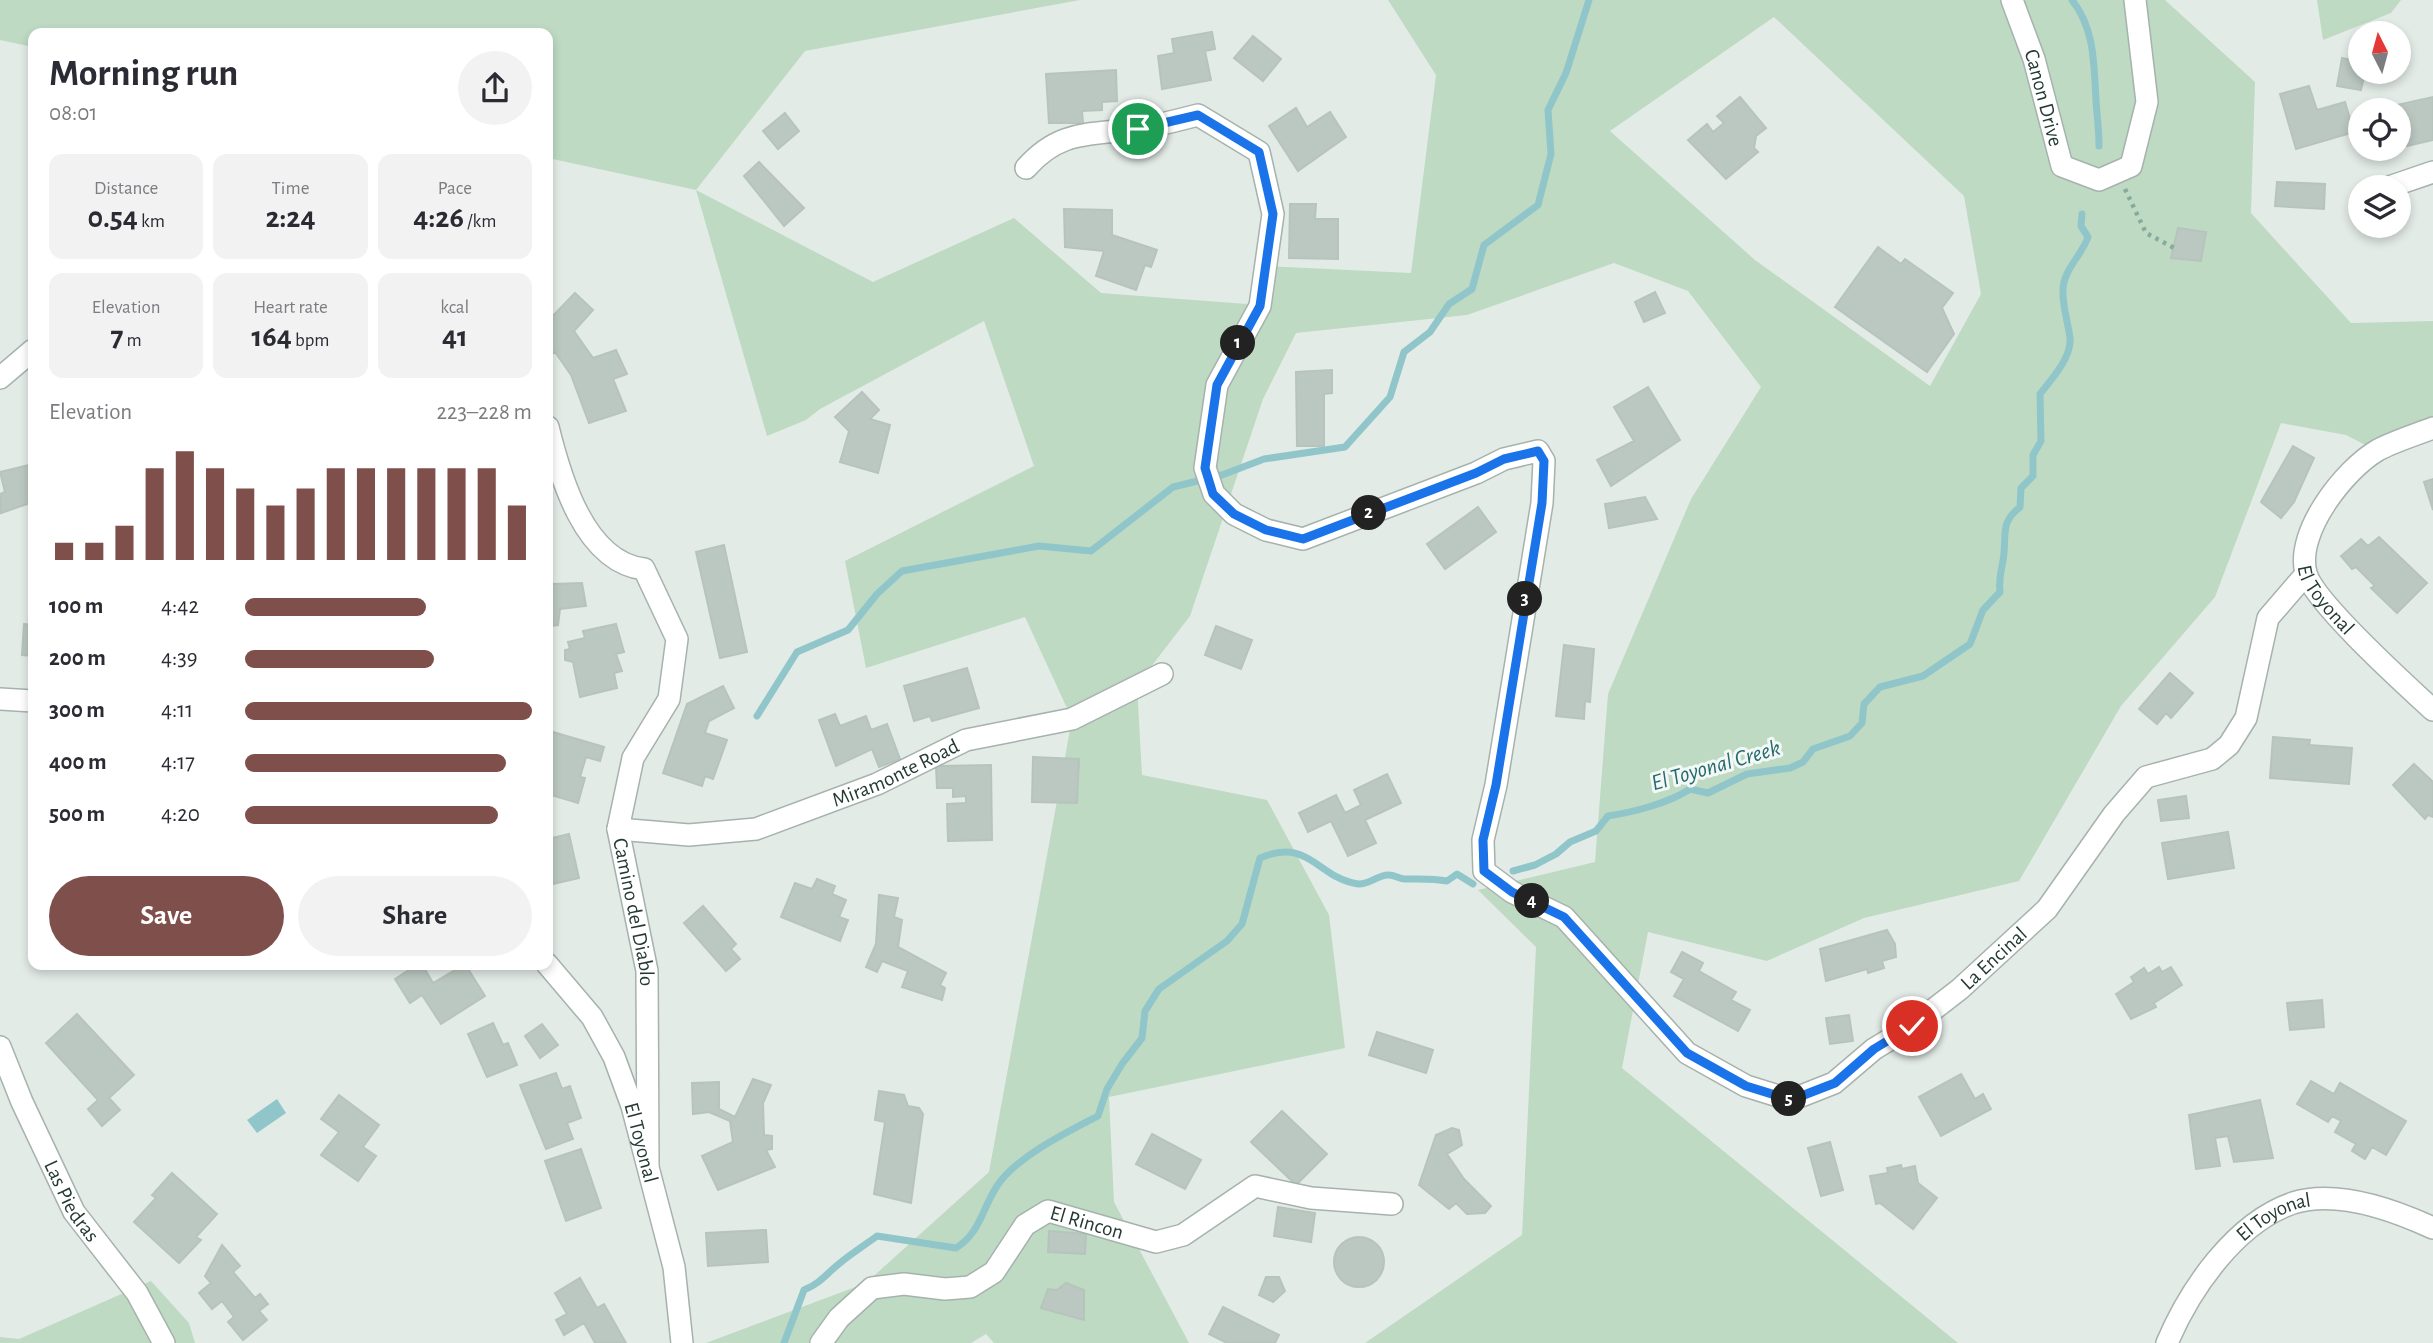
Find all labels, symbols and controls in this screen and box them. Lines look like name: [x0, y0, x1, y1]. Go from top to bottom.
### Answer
north arrow: [2348, 21, 2412, 84]
map controls: [2348, 21, 2411, 238]
street label: Canon Drive: [2021, 46, 2067, 148]
button: share: [458, 51, 532, 125]
text: Morning run: [49, 55, 238, 93]
button: locate: [2348, 98, 2411, 161]
pin: [1108, 99, 1168, 159]
text: 08:01: [49, 102, 97, 125]
icon: arrive: [1119, 110, 1157, 148]
button: layers: [2348, 175, 2411, 238]
text: Distance: [94, 179, 158, 198]
text: Time: [272, 179, 309, 198]
text: Pace: [438, 179, 472, 198]
text: 0.54: [87, 203, 138, 233]
text: 2:24: [265, 203, 316, 233]
text: 4:26: [413, 203, 464, 233]
text: km: [138, 212, 165, 231]
text: /km: [464, 212, 496, 231]
text: Elevation: [92, 298, 161, 317]
text: Heart rate: [253, 298, 328, 317]
text: kcal: [440, 298, 469, 317]
text: 7: [111, 322, 123, 352]
text: 164: [252, 322, 292, 352]
text: 41: [442, 322, 468, 352]
pin: 1: [1220, 326, 1256, 360]
text: m: [123, 331, 142, 350]
text: bpm: [292, 331, 329, 350]
text: 1: [1234, 333, 1241, 352]
text: Elevation: [49, 401, 132, 424]
text: 223–228 m: [437, 401, 532, 424]
pin: 2: [1352, 496, 1386, 530]
text: 2: [1364, 503, 1373, 522]
street label: El Toyonal: [2294, 563, 2358, 638]
pin: 3: [1508, 582, 1542, 616]
text: 3: [1520, 589, 1529, 608]
text: 100 m: [49, 595, 103, 618]
text: 4:42: [161, 595, 199, 618]
text: 200 m: [49, 647, 106, 670]
text: 4:39: [161, 647, 198, 670]
text: 300 m: [49, 699, 105, 722]
text: 4:11: [161, 699, 193, 722]
street label: Miramonte Road: [829, 735, 962, 810]
water label: El Toyonal Creek: [1649, 737, 1783, 795]
text: 400 m: [49, 751, 107, 774]
text: 4:17: [161, 751, 195, 774]
text: 500 m: [49, 803, 105, 826]
text: 4:20: [161, 803, 200, 826]
street label: Camino del Diablo: [610, 836, 658, 986]
button: Save: [49, 876, 284, 956]
button: Share: [298, 876, 532, 956]
pin: 4: [1514, 884, 1550, 918]
text: 4: [1527, 891, 1536, 910]
street label: La Encinal: [1956, 923, 2031, 993]
pin: [1882, 996, 1942, 1056]
icon: check: [1893, 1007, 1931, 1045]
pin: 5: [1772, 1082, 1806, 1116]
text: 5: [1784, 1089, 1793, 1108]
street label: El Toyonal: [621, 1100, 662, 1185]
street label: Las Piedras: [41, 1157, 103, 1245]
street label: El Toyonal: [2232, 1189, 2312, 1245]
street label: El Rincon: [1048, 1202, 1126, 1243]

